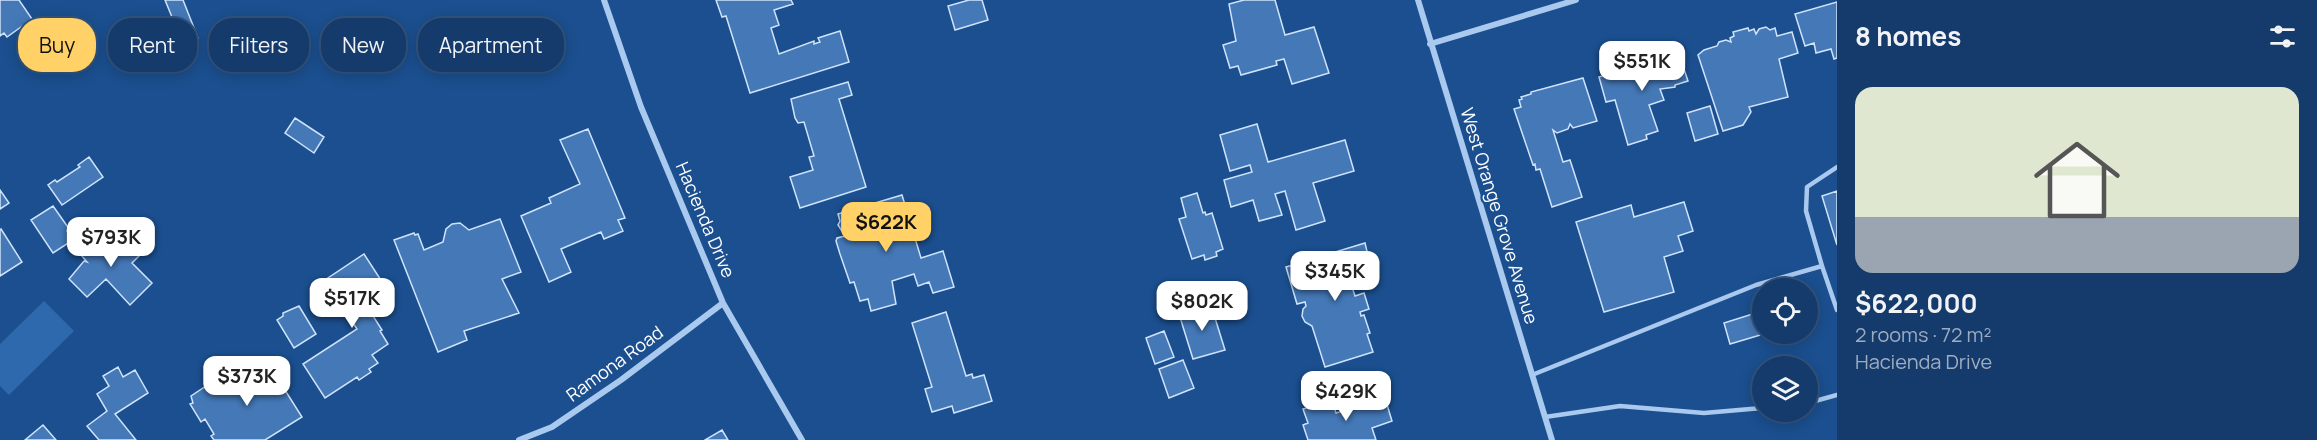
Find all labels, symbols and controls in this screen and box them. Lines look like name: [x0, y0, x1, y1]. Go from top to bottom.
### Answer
chip: Buy: [18, 18, 96, 72]
chip: Rent: [108, 18, 197, 72]
chip: Filters: [209, 18, 309, 72]
chip: New: [321, 18, 406, 72]
chip: Apartment: [418, 18, 564, 72]
text: 8 homes: [1855, 18, 1961, 54]
icon: filters: [2266, 20, 2299, 53]
pin: $551K: [1600, 41, 1684, 92]
text: $551K: [1613, 47, 1671, 74]
street label: West Orange Grove Avenue: [1456, 105, 1544, 327]
icon: home: [2023, 126, 2131, 234]
street label: Hacienda Drive: [671, 158, 741, 281]
pin: $622K: [844, 202, 928, 253]
text: $622K: [855, 208, 917, 235]
pin: $793K: [69, 217, 153, 268]
text: $793K: [81, 223, 141, 250]
pin: $345K: [1293, 251, 1377, 302]
text: $345K: [1304, 257, 1366, 284]
pin: $517K: [310, 278, 394, 329]
map controls: [1752, 278, 1818, 422]
button: locate: [1752, 278, 1818, 344]
pin: $802K: [1160, 281, 1244, 332]
text: $517K: [324, 284, 380, 311]
text: $622,000: [1855, 285, 1978, 321]
text: $802K: [1171, 287, 1233, 314]
street label: Ramona Road: [561, 320, 668, 406]
text: 2 rooms · 72 m²: [1855, 321, 1991, 348]
text: Hacienda Drive: [1855, 348, 1992, 375]
pin: $373K: [205, 356, 289, 407]
button: layers: [1752, 356, 1818, 422]
text: $373K: [217, 362, 277, 389]
pin: $429K: [1304, 371, 1388, 422]
text: $429K: [1315, 377, 1377, 404]

